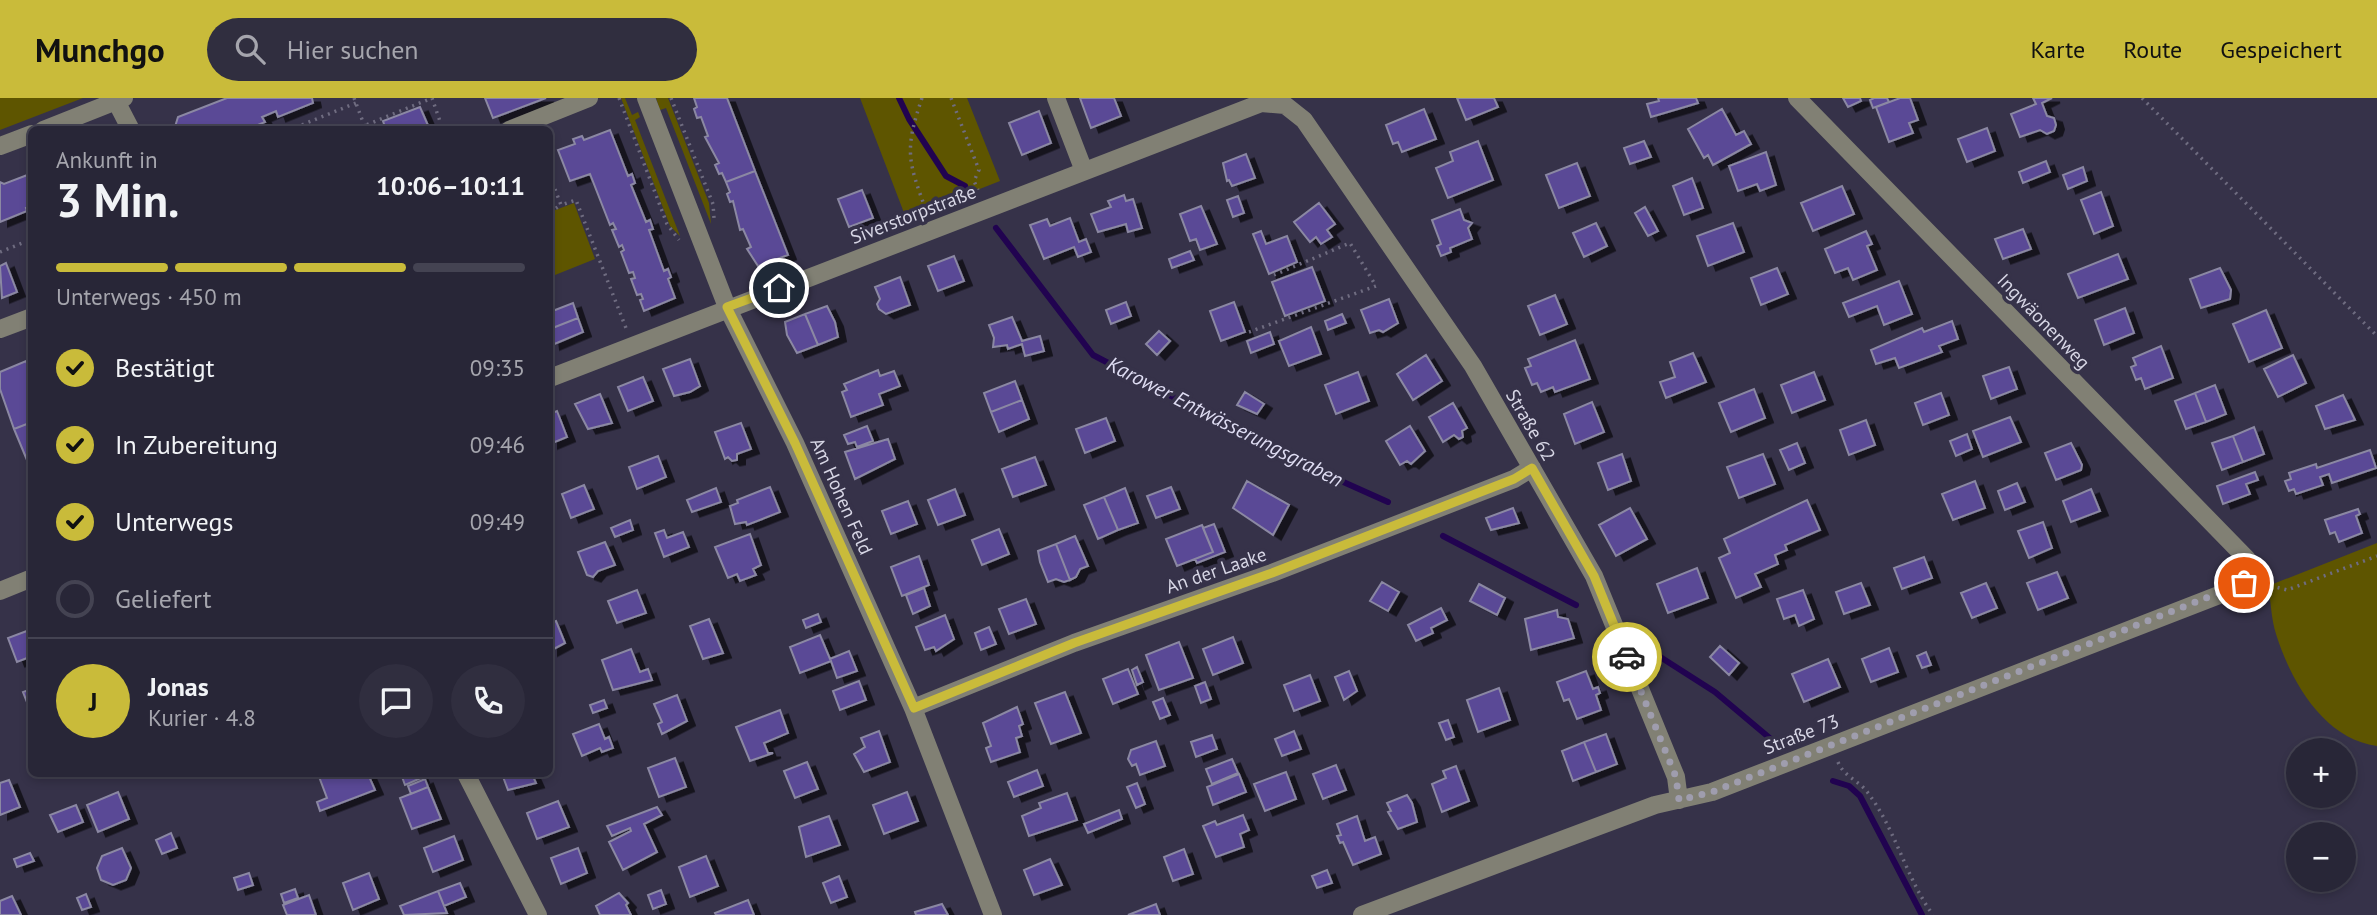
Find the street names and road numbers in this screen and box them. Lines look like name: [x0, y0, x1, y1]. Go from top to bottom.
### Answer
street label: Siverstorpstraße: [847, 179, 979, 249]
street label: Ingwäonenweg: [1992, 268, 2096, 374]
street label: Straße 62: [1501, 385, 1561, 465]
street label: Am Hohen Feld: [806, 434, 878, 558]
street label: An der Laake: [1163, 542, 1269, 598]
street label: Straße 73: [1760, 709, 1842, 759]

